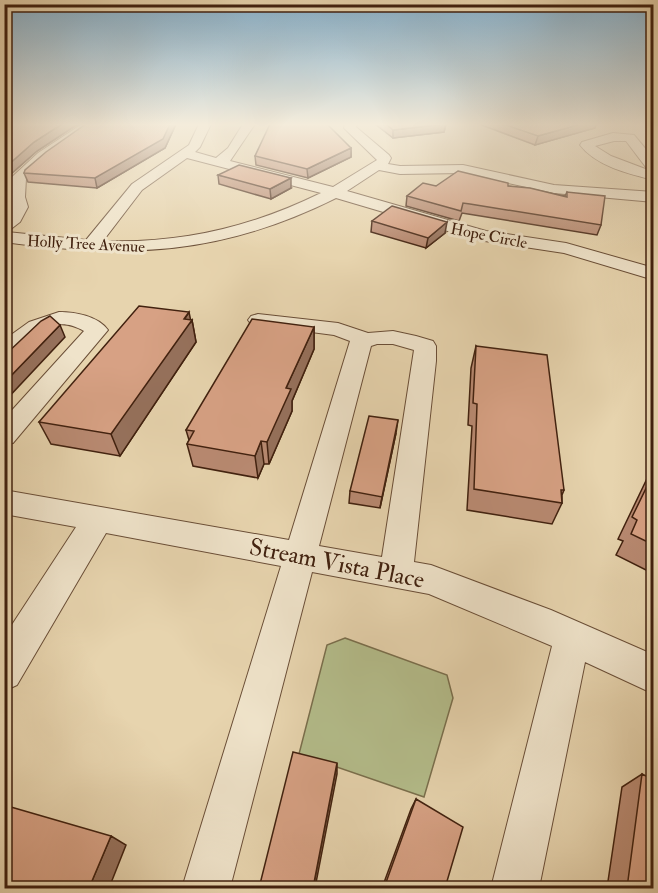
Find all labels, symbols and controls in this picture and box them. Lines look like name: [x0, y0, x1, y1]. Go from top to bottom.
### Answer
street label: Hope Circle: [449, 219, 529, 254]
street label: Holly Tree Avenue: [26, 231, 146, 257]
street label: Stream Vista Place: [247, 531, 427, 596]

